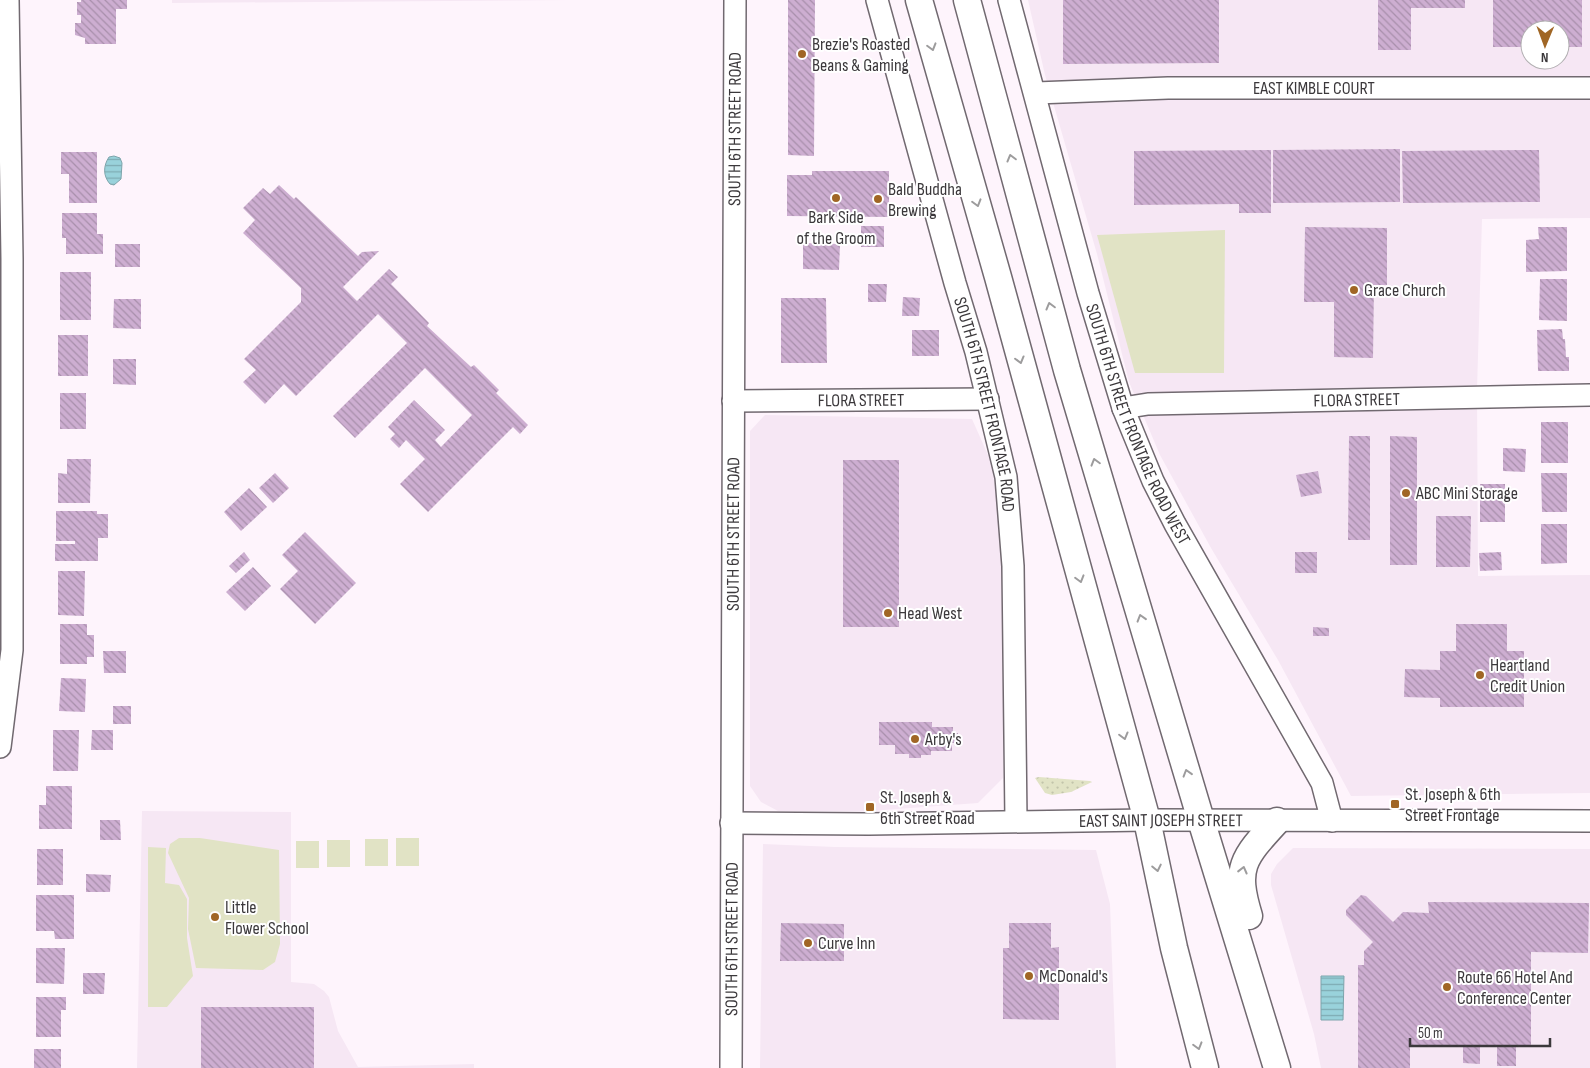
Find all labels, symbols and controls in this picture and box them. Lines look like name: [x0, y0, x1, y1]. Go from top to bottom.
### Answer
north arrow: [1520, 20, 1570, 70]
place label: Brezie's Roasted Beans & Gaming: [812, 34, 910, 76]
one-way arrow: [926, 42, 937, 51]
marker: Brezie's Roasted Beans & Gaming: [796, 48, 808, 60]
text: N: [1541, 49, 1549, 66]
street label: SOUTH 6TH STREET ROAD: [724, 52, 746, 206]
street label: EAST KIMBLE COURT: [1253, 78, 1375, 99]
one-way arrow: [1006, 154, 1016, 162]
place label: Bald Buddha Brewing: [888, 179, 962, 221]
marker: Bark Side of the Groom: [830, 192, 842, 204]
marker: Bald Buddha Brewing: [872, 193, 884, 205]
one-way arrow: [971, 199, 981, 207]
place label: Bark Side of the Groom: [796, 207, 876, 249]
place label: Grace Church: [1364, 280, 1446, 301]
marker: Grace Church: [1348, 284, 1360, 296]
street label: SOUTH 6TH STREET FRONTAGE ROAD: [949, 295, 1019, 513]
one-way arrow: [1045, 301, 1056, 310]
street label: SOUTH 6TH STREET FRONTAGE ROAD WEST: [1081, 301, 1194, 548]
one-way arrow: [1014, 355, 1025, 364]
street label: FLORA STREET: [1313, 389, 1400, 412]
street label: FLORA STREET: [818, 390, 904, 411]
street label: SOUTH 6TH STREET ROAD: [723, 457, 744, 611]
one-way arrow: [1090, 458, 1100, 466]
place label: ABC Mini Storage: [1415, 483, 1518, 504]
marker: ABC Mini Storage: [1400, 487, 1412, 499]
one-way arrow: [1075, 574, 1085, 583]
place label: Head West: [898, 603, 963, 624]
marker: Head West: [882, 607, 894, 619]
one-way arrow: [1136, 614, 1146, 622]
place label: Heartland Credit Union: [1490, 655, 1565, 697]
marker: Heartland Credit Union: [1474, 669, 1486, 681]
place label: Arby's: [924, 729, 962, 750]
one-way arrow: [1118, 731, 1128, 739]
marker: Arby's: [909, 733, 921, 745]
one-way arrow: [1183, 770, 1193, 778]
place label: St. Joseph & 6th Street Frontage: [1405, 784, 1501, 826]
place label: St. Joseph & 6th Street Road: [880, 787, 975, 829]
marker: St. Joseph & 6th Street Frontage: [1389, 798, 1401, 810]
marker: St. Joseph & 6th Street Road: [864, 801, 876, 813]
street label: EAST SAINT JOSEPH STREET: [1079, 810, 1243, 832]
street label: SOUTH 6TH STREET ROAD: [721, 862, 743, 1016]
one-way arrow: [1151, 863, 1162, 872]
one-way arrow: [1237, 865, 1248, 874]
place label: Little Flower School: [225, 897, 309, 939]
marker: Little Flower School: [209, 911, 221, 923]
place label: Curve Inn: [818, 933, 875, 954]
marker: Curve Inn: [802, 937, 814, 949]
place label: McDonald's: [1039, 966, 1108, 987]
place label: Route 66 Hotel And Conference Center: [1457, 967, 1573, 1009]
marker: McDonald's: [1023, 970, 1035, 982]
marker: Route 66 Hotel And Conference Center: [1441, 981, 1453, 993]
scale bar: [1410, 1016, 1550, 1048]
text: 50 m: [1418, 1024, 1443, 1043]
one-way arrow: [1193, 1041, 1203, 1049]

